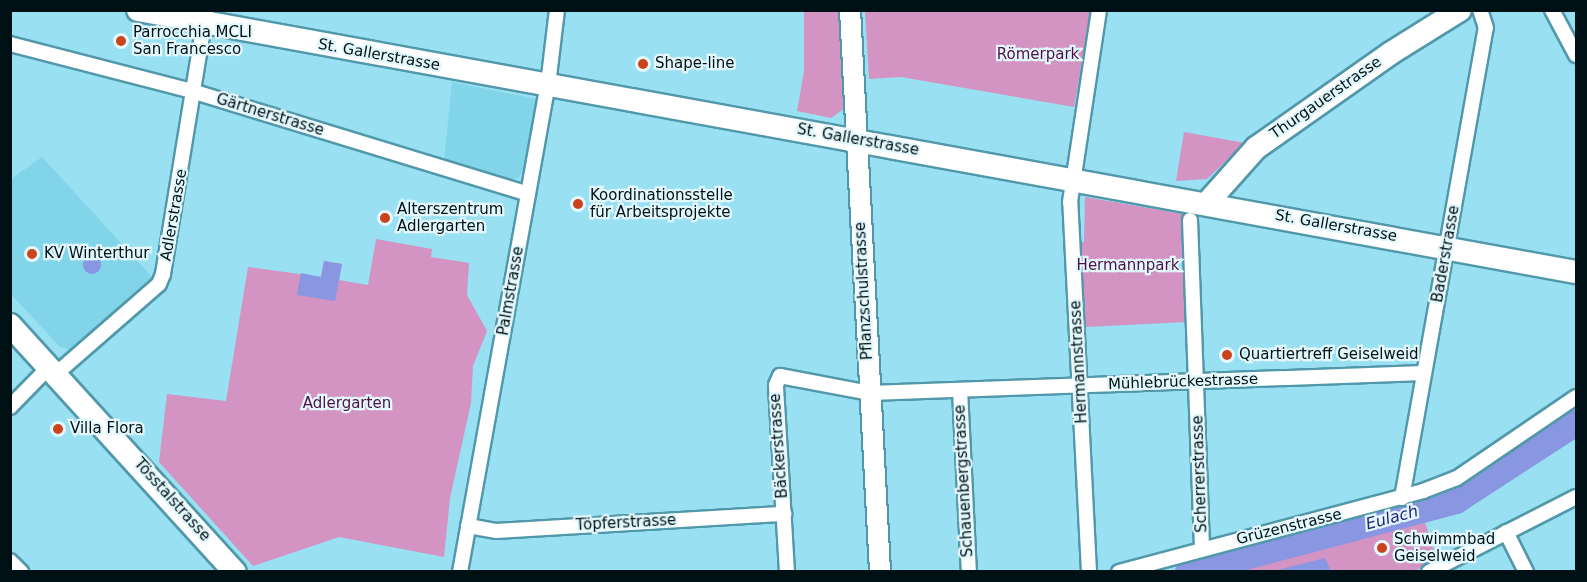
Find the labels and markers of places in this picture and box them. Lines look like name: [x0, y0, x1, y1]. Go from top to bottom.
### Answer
place label: Parrocchia MCLI San Francesco: [133, 23, 252, 58]
marker: Parrocchia MCLI San Francesco: [114, 34, 128, 48]
place label: Shape-line: [655, 55, 734, 73]
marker: Shape-line: [636, 57, 650, 71]
place label: Koordinationsstelle für Arbeitsprojekte: [590, 186, 733, 221]
marker: Koordinationsstelle für Arbeitsprojekte: [571, 197, 585, 211]
place label: Alterszentrum Adlergarten: [397, 200, 503, 235]
marker: Alterszentrum Adlergarten: [378, 211, 392, 225]
place label: KV Winterthur: [44, 245, 149, 263]
marker: KV Winterthur: [25, 247, 39, 261]
place label: Quartiertreff Geiselweid: [1239, 346, 1419, 364]
marker: Quartiertreff Geiselweid: [1220, 348, 1234, 362]
place label: Villa Flora: [70, 420, 144, 438]
marker: Villa Flora: [51, 422, 65, 436]
place label: Schwimmbad Geiselweid: [1394, 530, 1495, 565]
marker: Schwimmbad Geiselweid: [1375, 541, 1389, 555]

